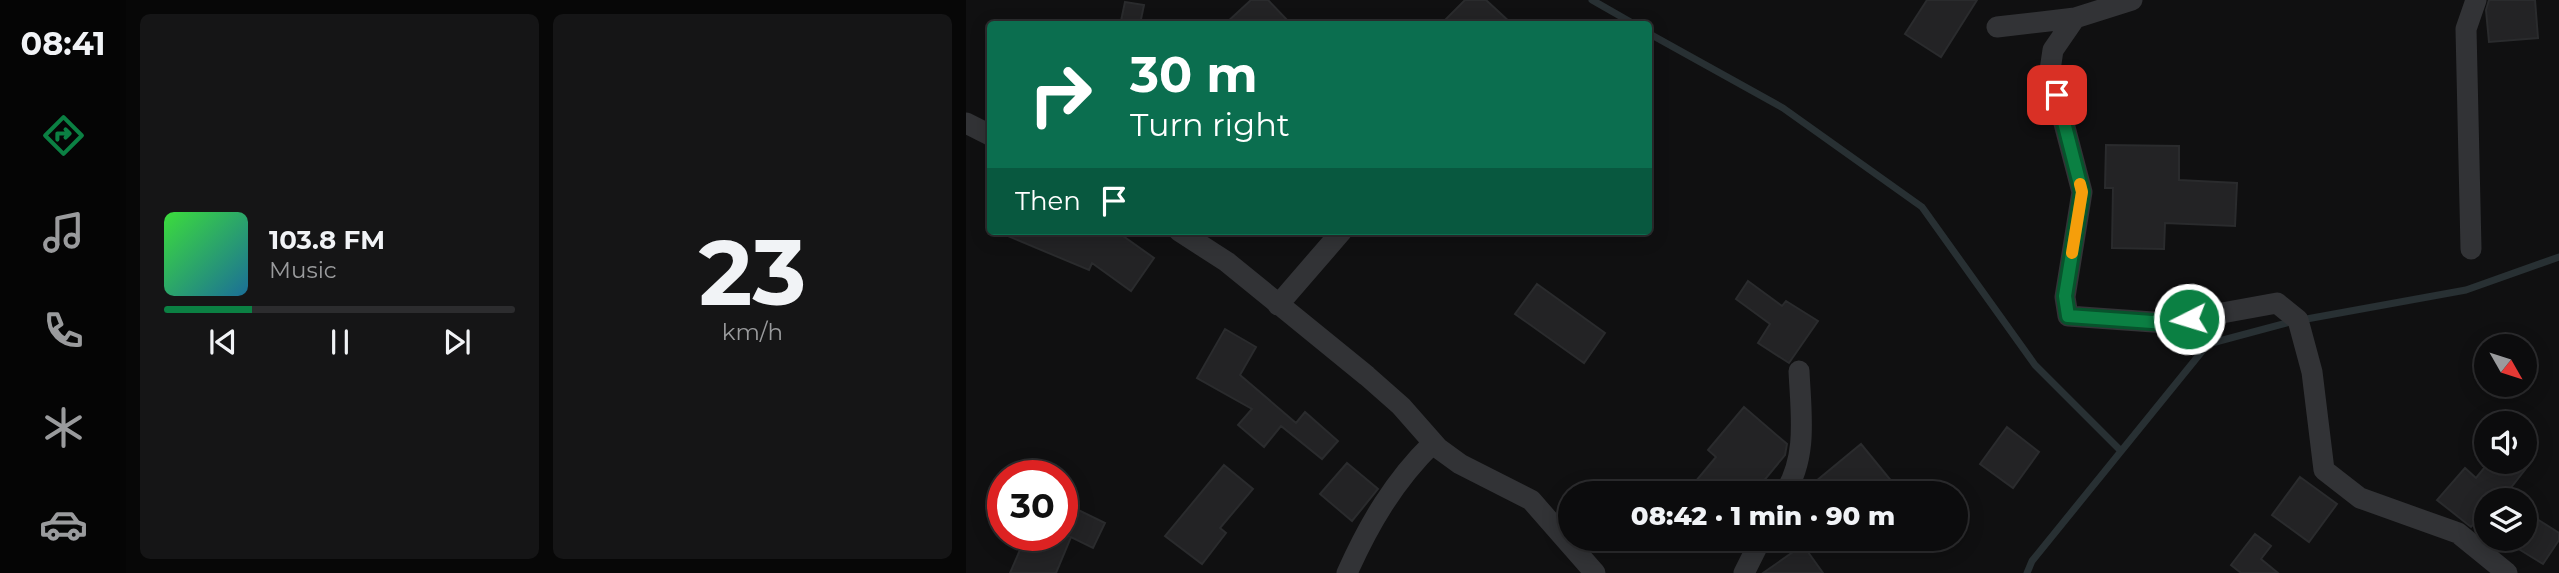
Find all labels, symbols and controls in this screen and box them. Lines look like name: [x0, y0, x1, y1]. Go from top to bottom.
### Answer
text: 08:41: [20, 24, 106, 63]
text: 30 m: [1130, 45, 1258, 104]
icon: right: [1015, 49, 1106, 140]
pin: [2027, 65, 2087, 125]
icon: arrive: [2038, 76, 2076, 114]
text: Turn right: [1130, 105, 1290, 144]
icon: directions: [39, 111, 88, 160]
icon: arrive: [1095, 182, 1133, 220]
text: Then: [1015, 185, 1081, 217]
icon: music: [39, 208, 88, 257]
text: 23: [699, 217, 806, 328]
text: 103.8 FM: [269, 224, 385, 256]
text: Music: [269, 256, 337, 284]
position arrow: [2152, 282, 2226, 356]
icon: phone: [39, 306, 88, 355]
text: km/h: [722, 318, 783, 346]
icon: previous: [204, 323, 242, 361]
icon: pause: [321, 323, 359, 361]
icon: next: [438, 323, 476, 361]
north arrow: [2474, 334, 2538, 397]
map controls: [2474, 334, 2537, 551]
icon: climate: [39, 403, 88, 452]
button: sound: [2474, 411, 2537, 474]
speed limit sign: 30: [987, 460, 1078, 551]
button: layers: [2474, 488, 2537, 551]
icon: car: [39, 500, 88, 549]
text: 08:42 · 1 min · 90 m: [1631, 500, 1895, 532]

